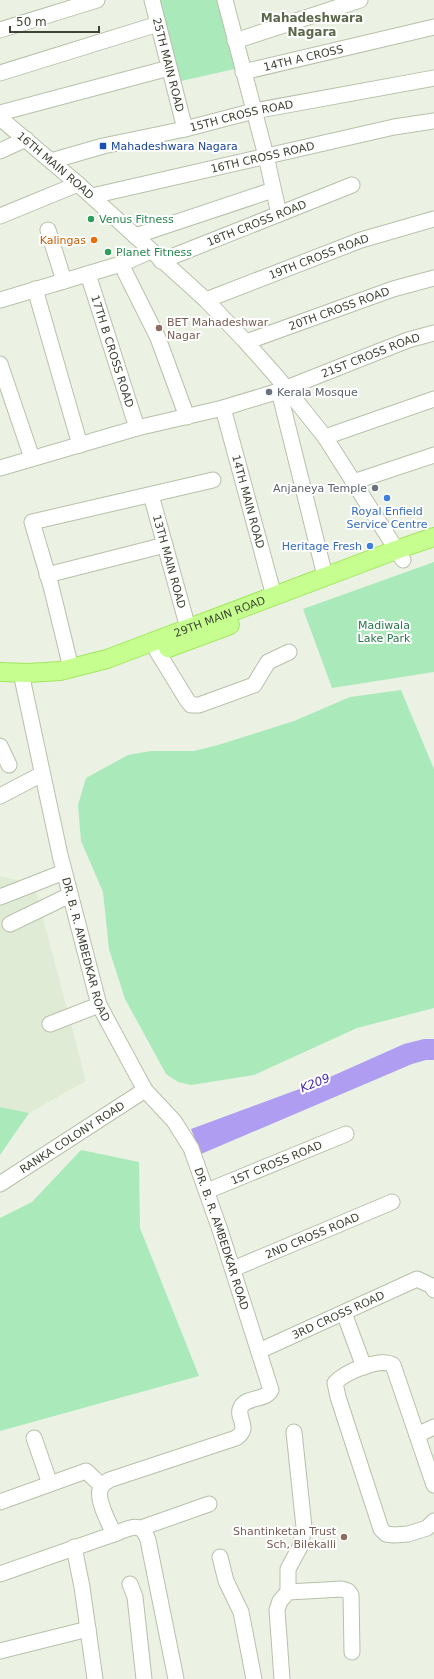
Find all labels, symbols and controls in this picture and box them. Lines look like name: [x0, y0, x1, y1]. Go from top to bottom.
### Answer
scale bar: [10, 8, 99, 34]
district label: Mahadeshwara Nagara: [261, 11, 363, 39]
text: 50 m: [16, 15, 47, 29]
street label: 25TH MAIN ROAD: [150, 16, 187, 113]
street label: 14TH A CROSS: [262, 42, 345, 73]
street label: 15TH CROSS ROAD: [188, 97, 294, 134]
street label: 16TH MAIN ROAD: [15, 129, 97, 202]
street label: 16TH CROSS ROAD: [209, 139, 316, 175]
place label: Mahadeshwara Nagara: [111, 140, 238, 153]
marker: Mahadeshwara Nagara: [98, 141, 108, 151]
street label: 18TH CROSS ROAD: [205, 197, 308, 249]
place label: Venus Fitness: [99, 213, 174, 226]
marker: Venus Fitness: [86, 214, 96, 224]
street label: 19TH CROSS ROAD: [267, 232, 370, 282]
place label: Kalingas: [40, 234, 86, 247]
marker: Kalingas: [89, 235, 99, 245]
place label: Planet Fitness: [116, 246, 192, 259]
marker: Planet Fitness: [103, 247, 113, 257]
street label: 20TH CROSS ROAD: [287, 284, 391, 333]
street label: 17TH B CROSS ROAD: [89, 293, 137, 409]
place label: BET Mahadeshwar Nagar: [167, 316, 269, 342]
marker: BET Mahadeshwar Nagar: [154, 323, 164, 333]
street label: 21ST CROSS ROAD: [319, 331, 421, 380]
place label: Kerala Mosque: [277, 386, 358, 399]
marker: Kerala Mosque: [264, 387, 274, 397]
street label: 14TH MAIN ROAD: [229, 453, 267, 550]
place label: Anjaneya Temple: [273, 482, 367, 495]
marker: Anjaneya Temple: [370, 483, 380, 493]
marker: Royal Enfield Service Centre: [382, 493, 392, 503]
place label: Royal Enfield Service Centre: [347, 505, 428, 531]
street label: 13TH MAIN ROAD: [150, 513, 189, 610]
place label: Heritage Fresh: [282, 540, 362, 553]
marker: Heritage Fresh: [365, 541, 375, 551]
street label: 29TH MAIN ROAD: [172, 593, 267, 640]
park label: Madiwala Lake Park: [358, 619, 411, 645]
street label: DR. B. R. AMBEDKAR ROAD: [60, 876, 113, 1024]
water label: K209: [298, 1071, 332, 1095]
street label: RANKA COLONY ROAD: [17, 1098, 127, 1176]
street label: 1ST CROSS ROAD: [229, 1138, 324, 1187]
street label: DR. B. R. AMBEDKAR ROAD: [192, 1166, 252, 1312]
street label: 2ND CROSS ROAD: [263, 1210, 361, 1261]
street label: 3RD CROSS ROAD: [290, 1288, 386, 1342]
place label: Shantinketan Trust Sch, Bilekalli: [233, 1525, 337, 1551]
marker: Shantinketan Trust Sch, Bilekalli: [339, 1532, 349, 1542]

